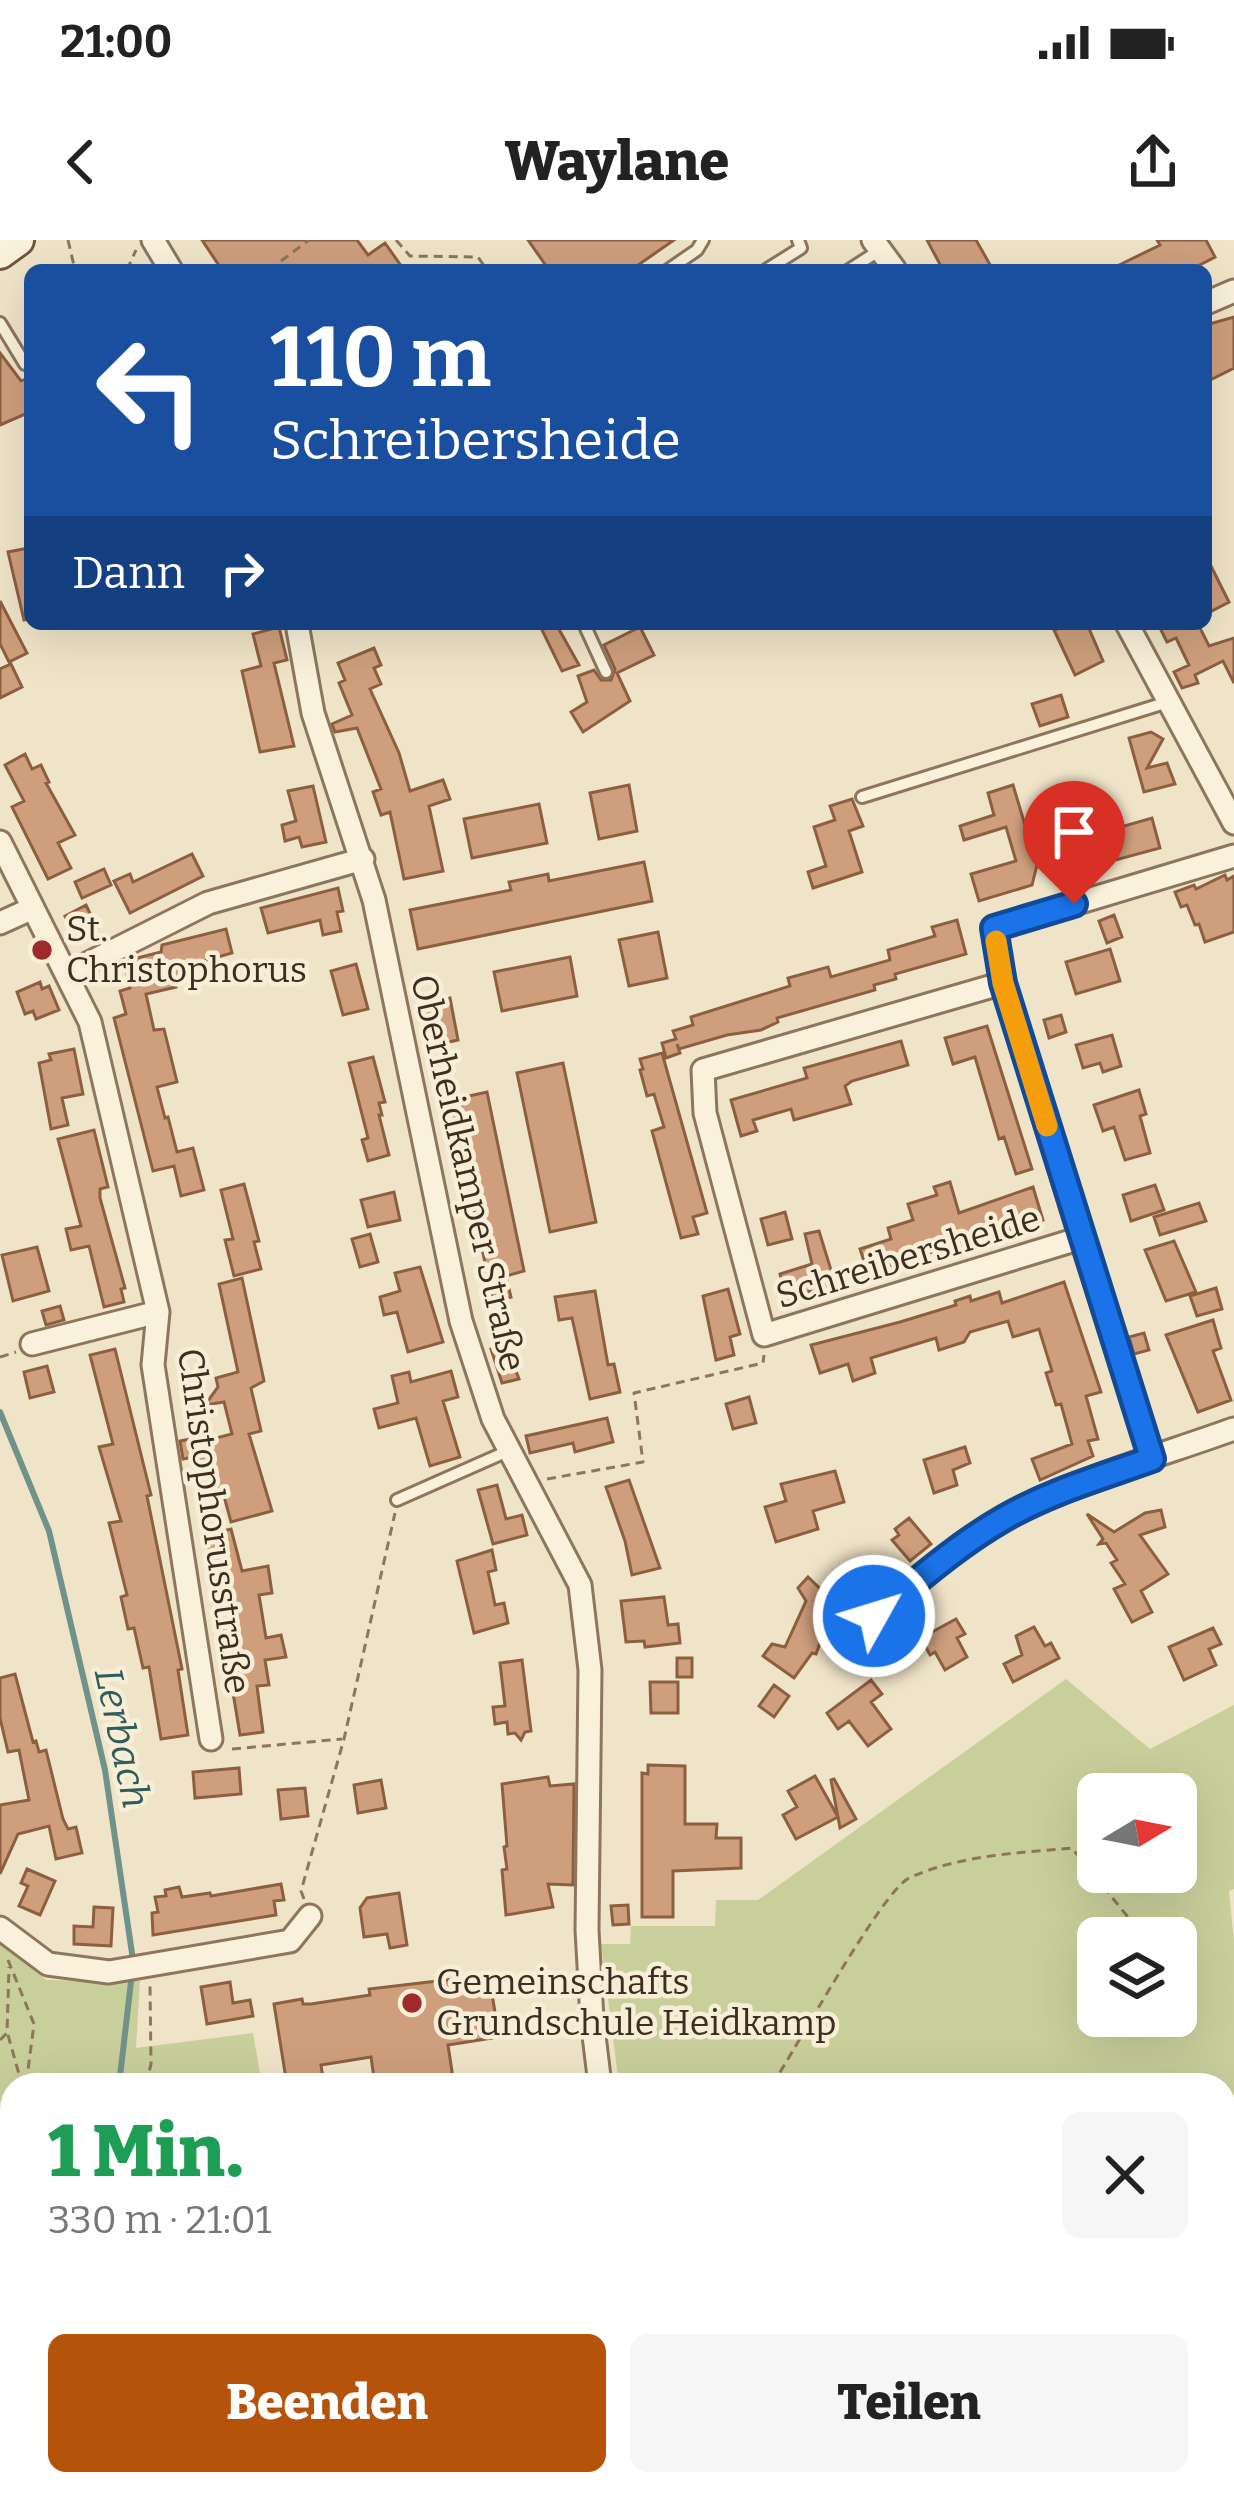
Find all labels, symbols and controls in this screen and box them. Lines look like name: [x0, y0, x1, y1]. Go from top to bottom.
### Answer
text: 21:00: [60, 15, 172, 69]
icon: back: [48, 129, 114, 195]
icon: share: [1120, 129, 1186, 195]
text: Waylane: [505, 130, 729, 194]
text: 110 m: [270, 307, 491, 408]
icon: left: [72, 312, 228, 468]
text: Schreibersheide: [270, 409, 681, 473]
icon: right: [209, 540, 275, 606]
text: Dann: [72, 546, 185, 600]
pin: [1023, 781, 1125, 904]
icon: arrive: [1041, 799, 1107, 865]
place label: St. Christophorus: [66, 907, 307, 992]
marker: St. Christophorus: [29, 937, 55, 963]
street label: Oberheidkamper Straße: [401, 970, 535, 1376]
street label: Schreibersheide: [771, 1196, 1045, 1318]
street label: Christophorusstraße: [168, 1345, 260, 1697]
position arrow: [811, 1553, 937, 1679]
water label: Lerbach: [85, 1664, 159, 1812]
north arrow: [1077, 1773, 1197, 1893]
map controls: [1077, 1773, 1197, 2037]
button: layers: [1077, 1917, 1197, 2037]
place label: Gemeinschafts Grundschule Heidkamp: [436, 1960, 836, 2045]
marker: Gemeinschafts Grundschule Heidkamp: [399, 1990, 425, 2016]
text: 1 Min.: [48, 2109, 243, 2195]
button: close: [1062, 2112, 1188, 2238]
text: 330 m · 21:01: [48, 2197, 272, 2243]
button: Beenden: [48, 2334, 606, 2472]
button: Teilen: [630, 2334, 1188, 2472]

